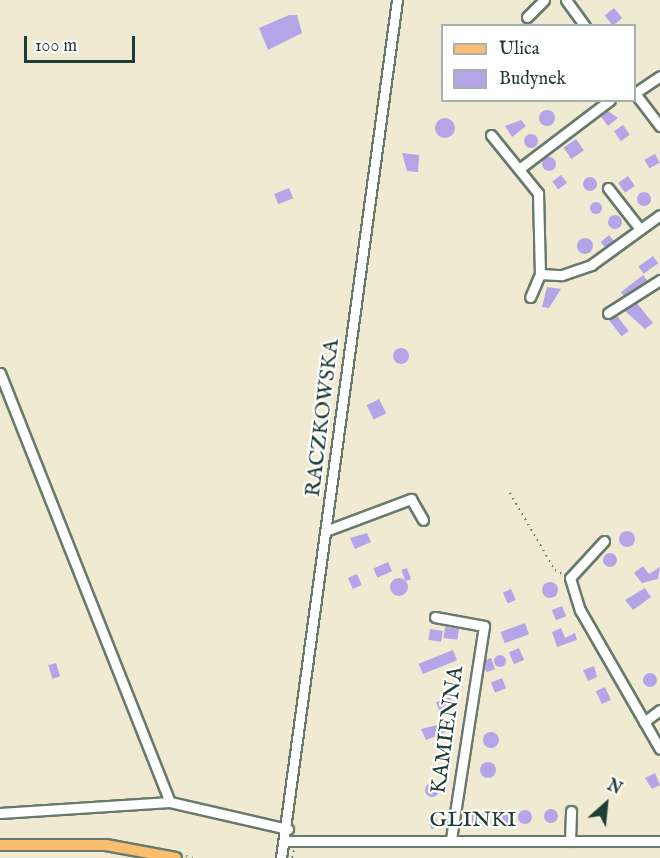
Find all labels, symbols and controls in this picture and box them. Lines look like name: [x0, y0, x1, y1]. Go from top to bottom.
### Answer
scale bar: [27, 24, 138, 62]
legend: [441, 24, 636, 102]
text: 100 m: [35, 35, 77, 58]
text: Ulica: [499, 38, 540, 61]
text: Budynek: [499, 68, 566, 91]
street label: RACZKOWSKA: [300, 338, 346, 498]
street label: KAMIENNA: [426, 664, 470, 796]
north arrow: [576, 774, 636, 834]
text: N: [603, 776, 625, 800]
street label: GLINKI: [429, 808, 517, 834]

